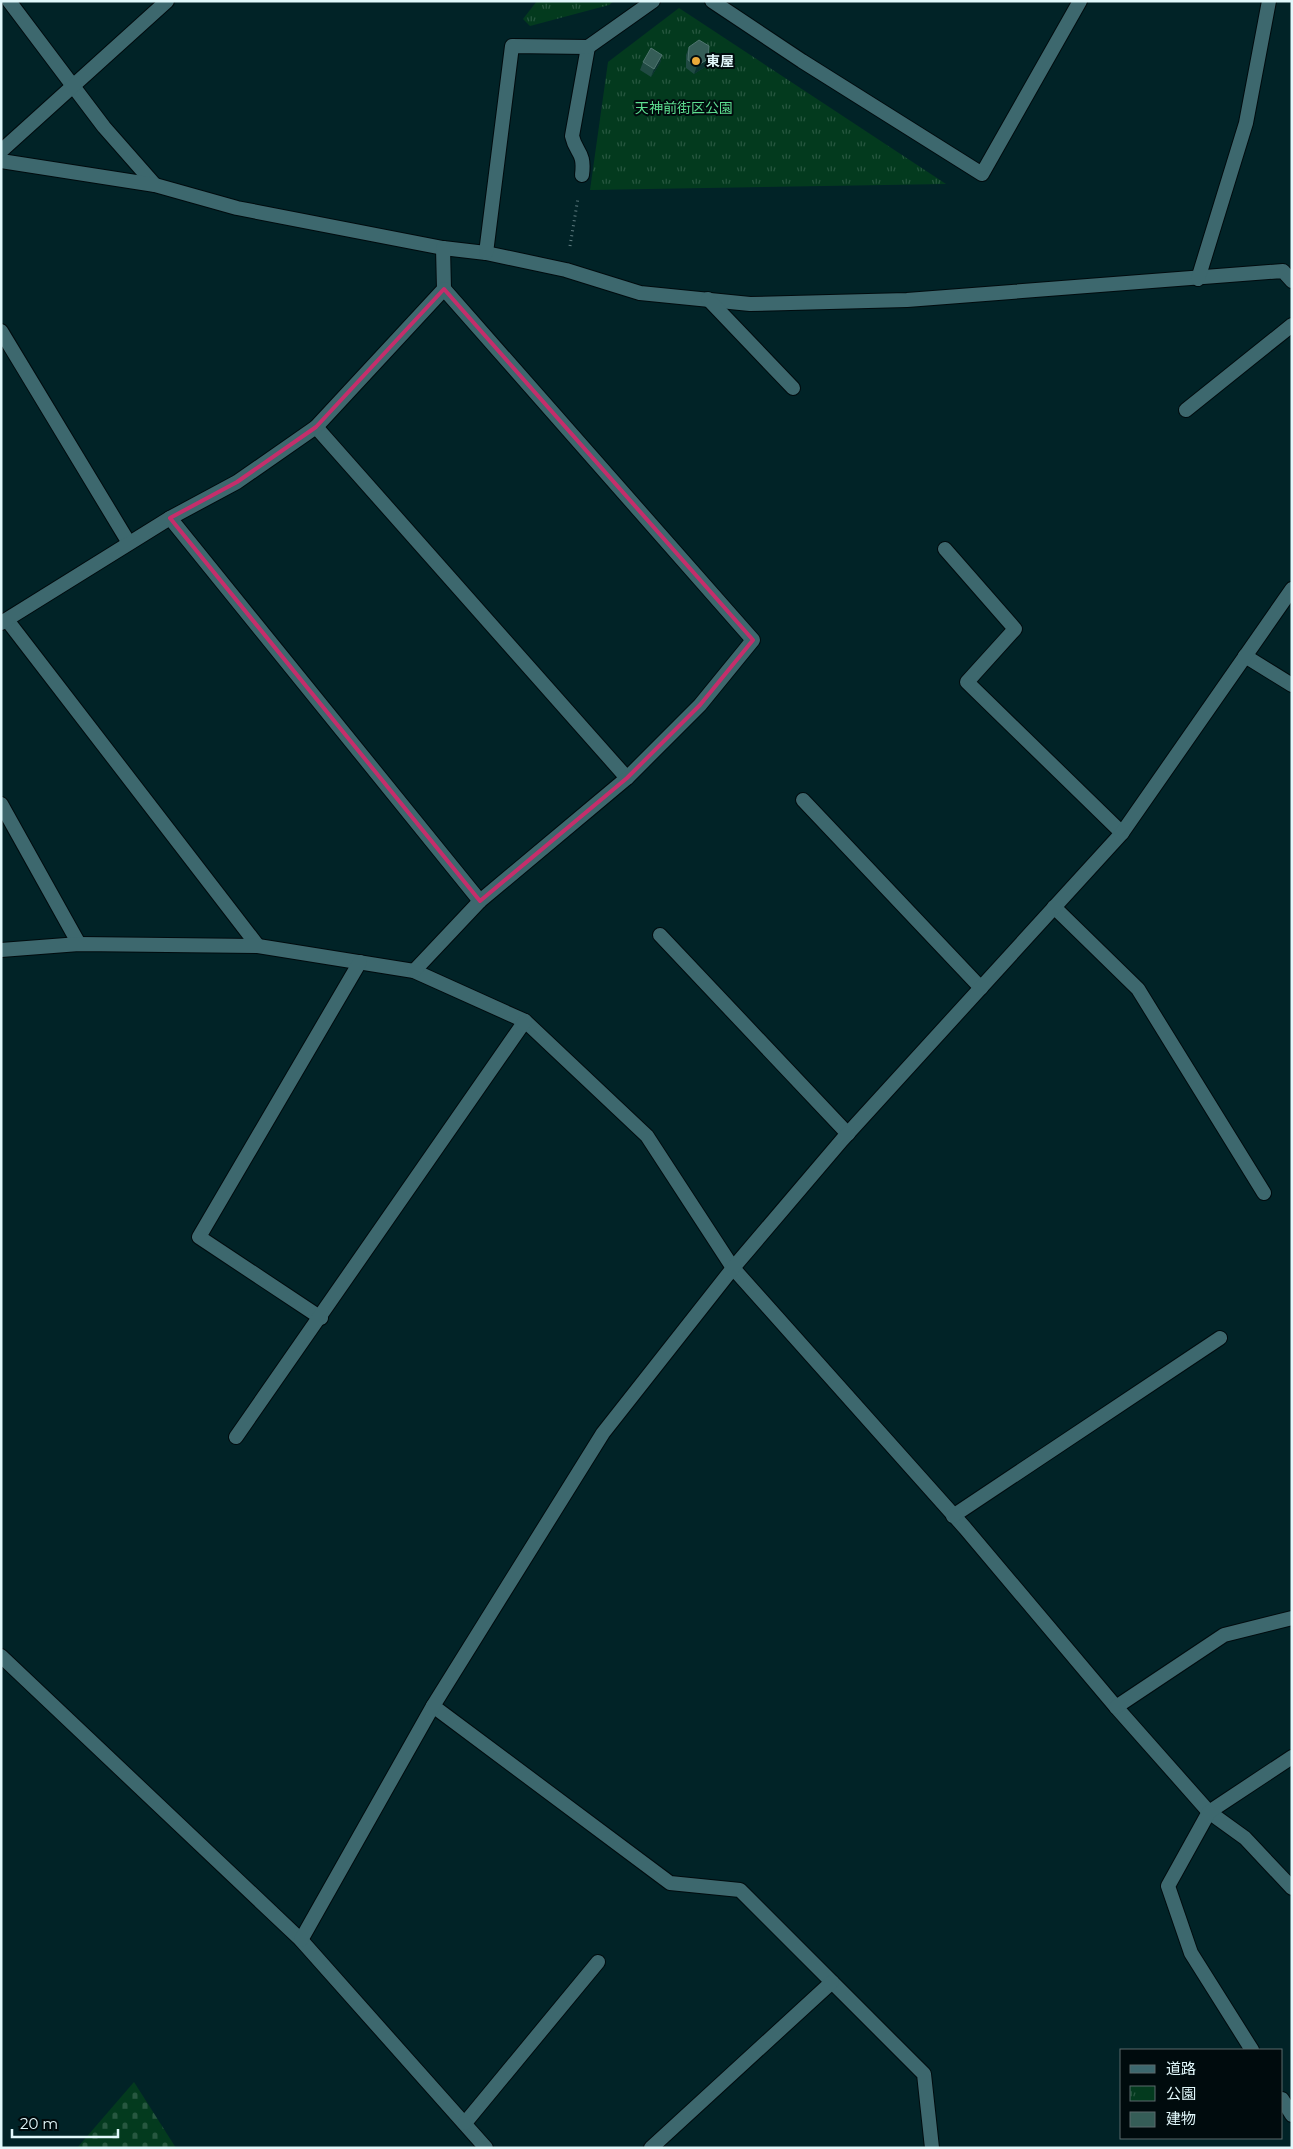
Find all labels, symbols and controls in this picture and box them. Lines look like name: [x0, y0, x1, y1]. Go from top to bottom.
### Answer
place label: 東屋: [706, 52, 734, 70]
marker: 東屋: [690, 55, 702, 67]
park label: 天神前街区公園: [635, 99, 733, 117]
legend: [1120, 2049, 1283, 2139]
text: 道路: [1166, 2059, 1196, 2078]
text: 公園: [1166, 2084, 1196, 2103]
scale bar: [12, 2106, 119, 2138]
text: 建物: [1166, 2109, 1196, 2128]
text: 20 m: [20, 2114, 58, 2133]

